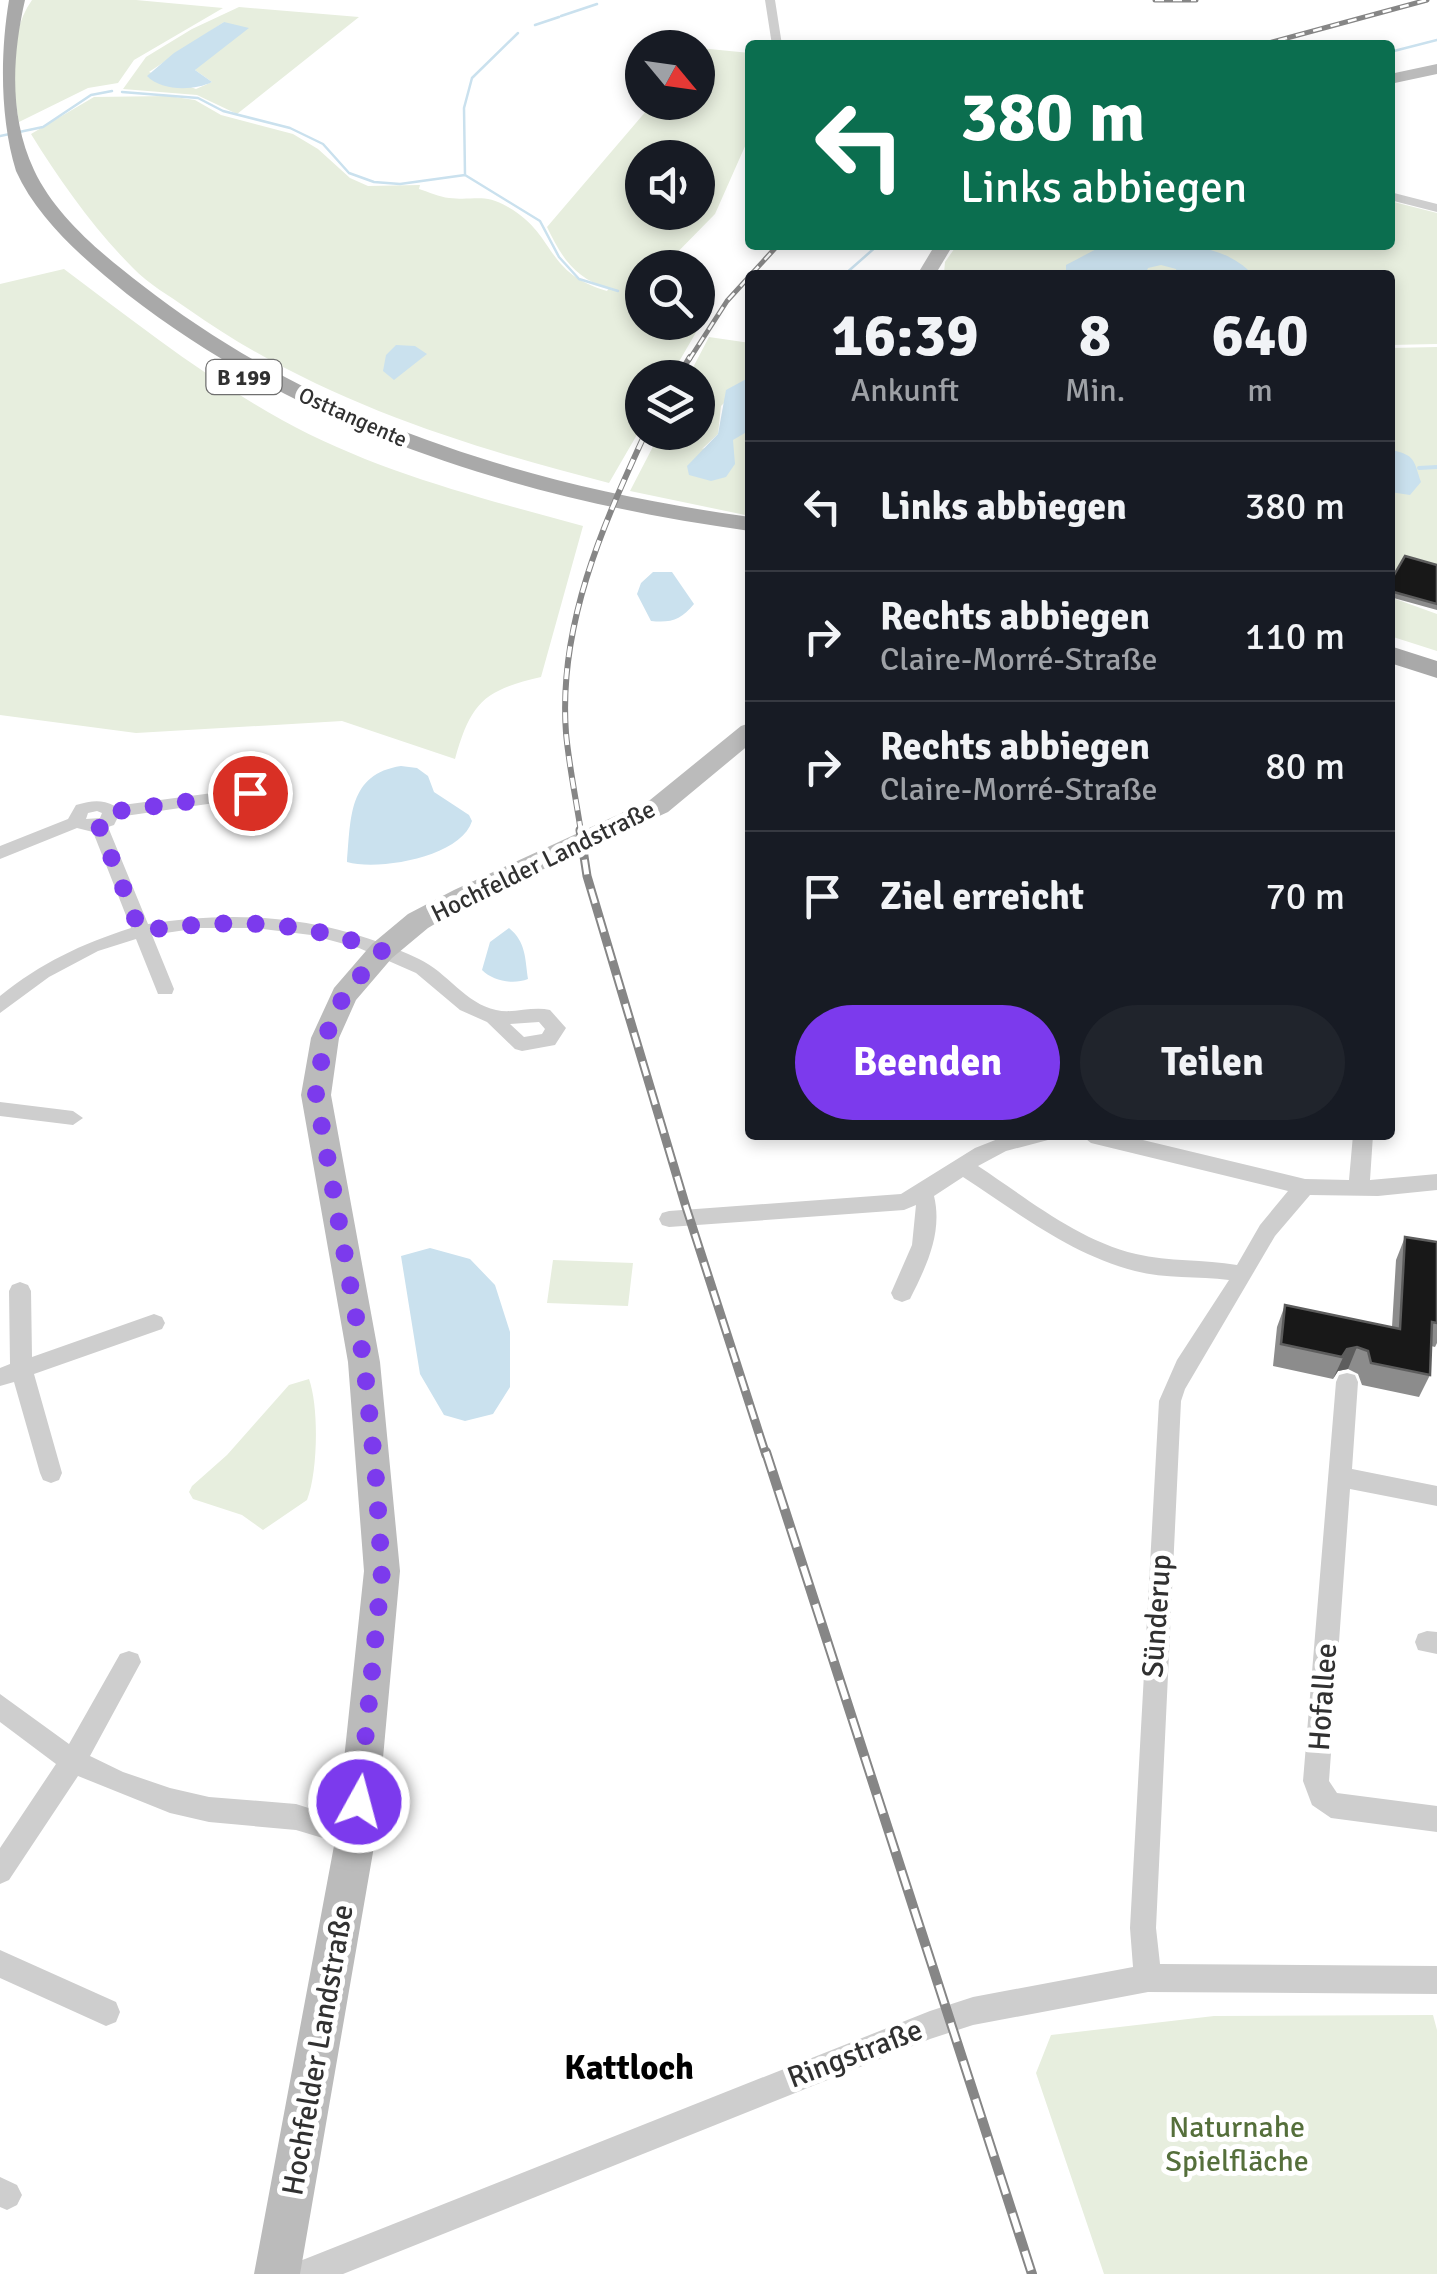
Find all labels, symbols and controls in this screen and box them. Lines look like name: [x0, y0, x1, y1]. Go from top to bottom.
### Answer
north arrow: [625, 30, 715, 120]
map controls: [625, 30, 715, 450]
text: 380 m: [960, 74, 1145, 160]
icon: left: [795, 80, 925, 210]
button: sound: [625, 140, 715, 230]
text: Links abbiegen: [960, 160, 1247, 215]
button: search: [625, 250, 715, 340]
text: 16:39: [831, 299, 979, 373]
text: 8: [1079, 299, 1111, 373]
text: 640: [1212, 299, 1309, 373]
road number: B 199: [206, 360, 282, 394]
button: layers: [625, 360, 715, 450]
text: Ankunft: [851, 371, 959, 410]
text: Min.: [1065, 371, 1125, 410]
text: m: [1247, 371, 1273, 410]
street label: Osttangente: [295, 381, 411, 453]
icon: left: [795, 479, 850, 534]
text: Links abbiegen: [880, 483, 1127, 530]
text: 380 m: [1245, 483, 1345, 530]
text: Rechts abbiegen: [880, 593, 1150, 640]
icon: right: [795, 609, 850, 664]
text: 110 m: [1245, 613, 1345, 660]
text: Claire-Morré-Straße: [880, 640, 1158, 679]
text: Rechts abbiegen: [880, 723, 1150, 770]
icon: right: [795, 739, 850, 794]
text: 80 m: [1265, 743, 1345, 790]
pin: [208, 751, 293, 836]
icon: arrive: [223, 766, 278, 821]
text: Claire-Morré-Straße: [880, 770, 1158, 809]
street label: Hochfelder Landstraße: [426, 793, 660, 929]
icon: arrive: [795, 869, 850, 924]
text: Ziel erreicht: [880, 873, 1084, 920]
text: 70 m: [1265, 873, 1345, 920]
button: Beenden: [795, 1005, 1060, 1120]
button: Teilen: [1080, 1005, 1345, 1120]
street label: Sünderup: [1134, 1553, 1180, 1679]
street label: Hofallee: [1301, 1642, 1345, 1752]
position arrow: [307, 1750, 411, 1854]
street label: Hochfelder Landstraße: [274, 1902, 362, 2198]
street label: Ringstraße: [782, 2011, 928, 2097]
district label: Kattloch: [564, 2046, 694, 2089]
park label: Naturnahe Spielfläche: [1165, 2109, 1309, 2180]

